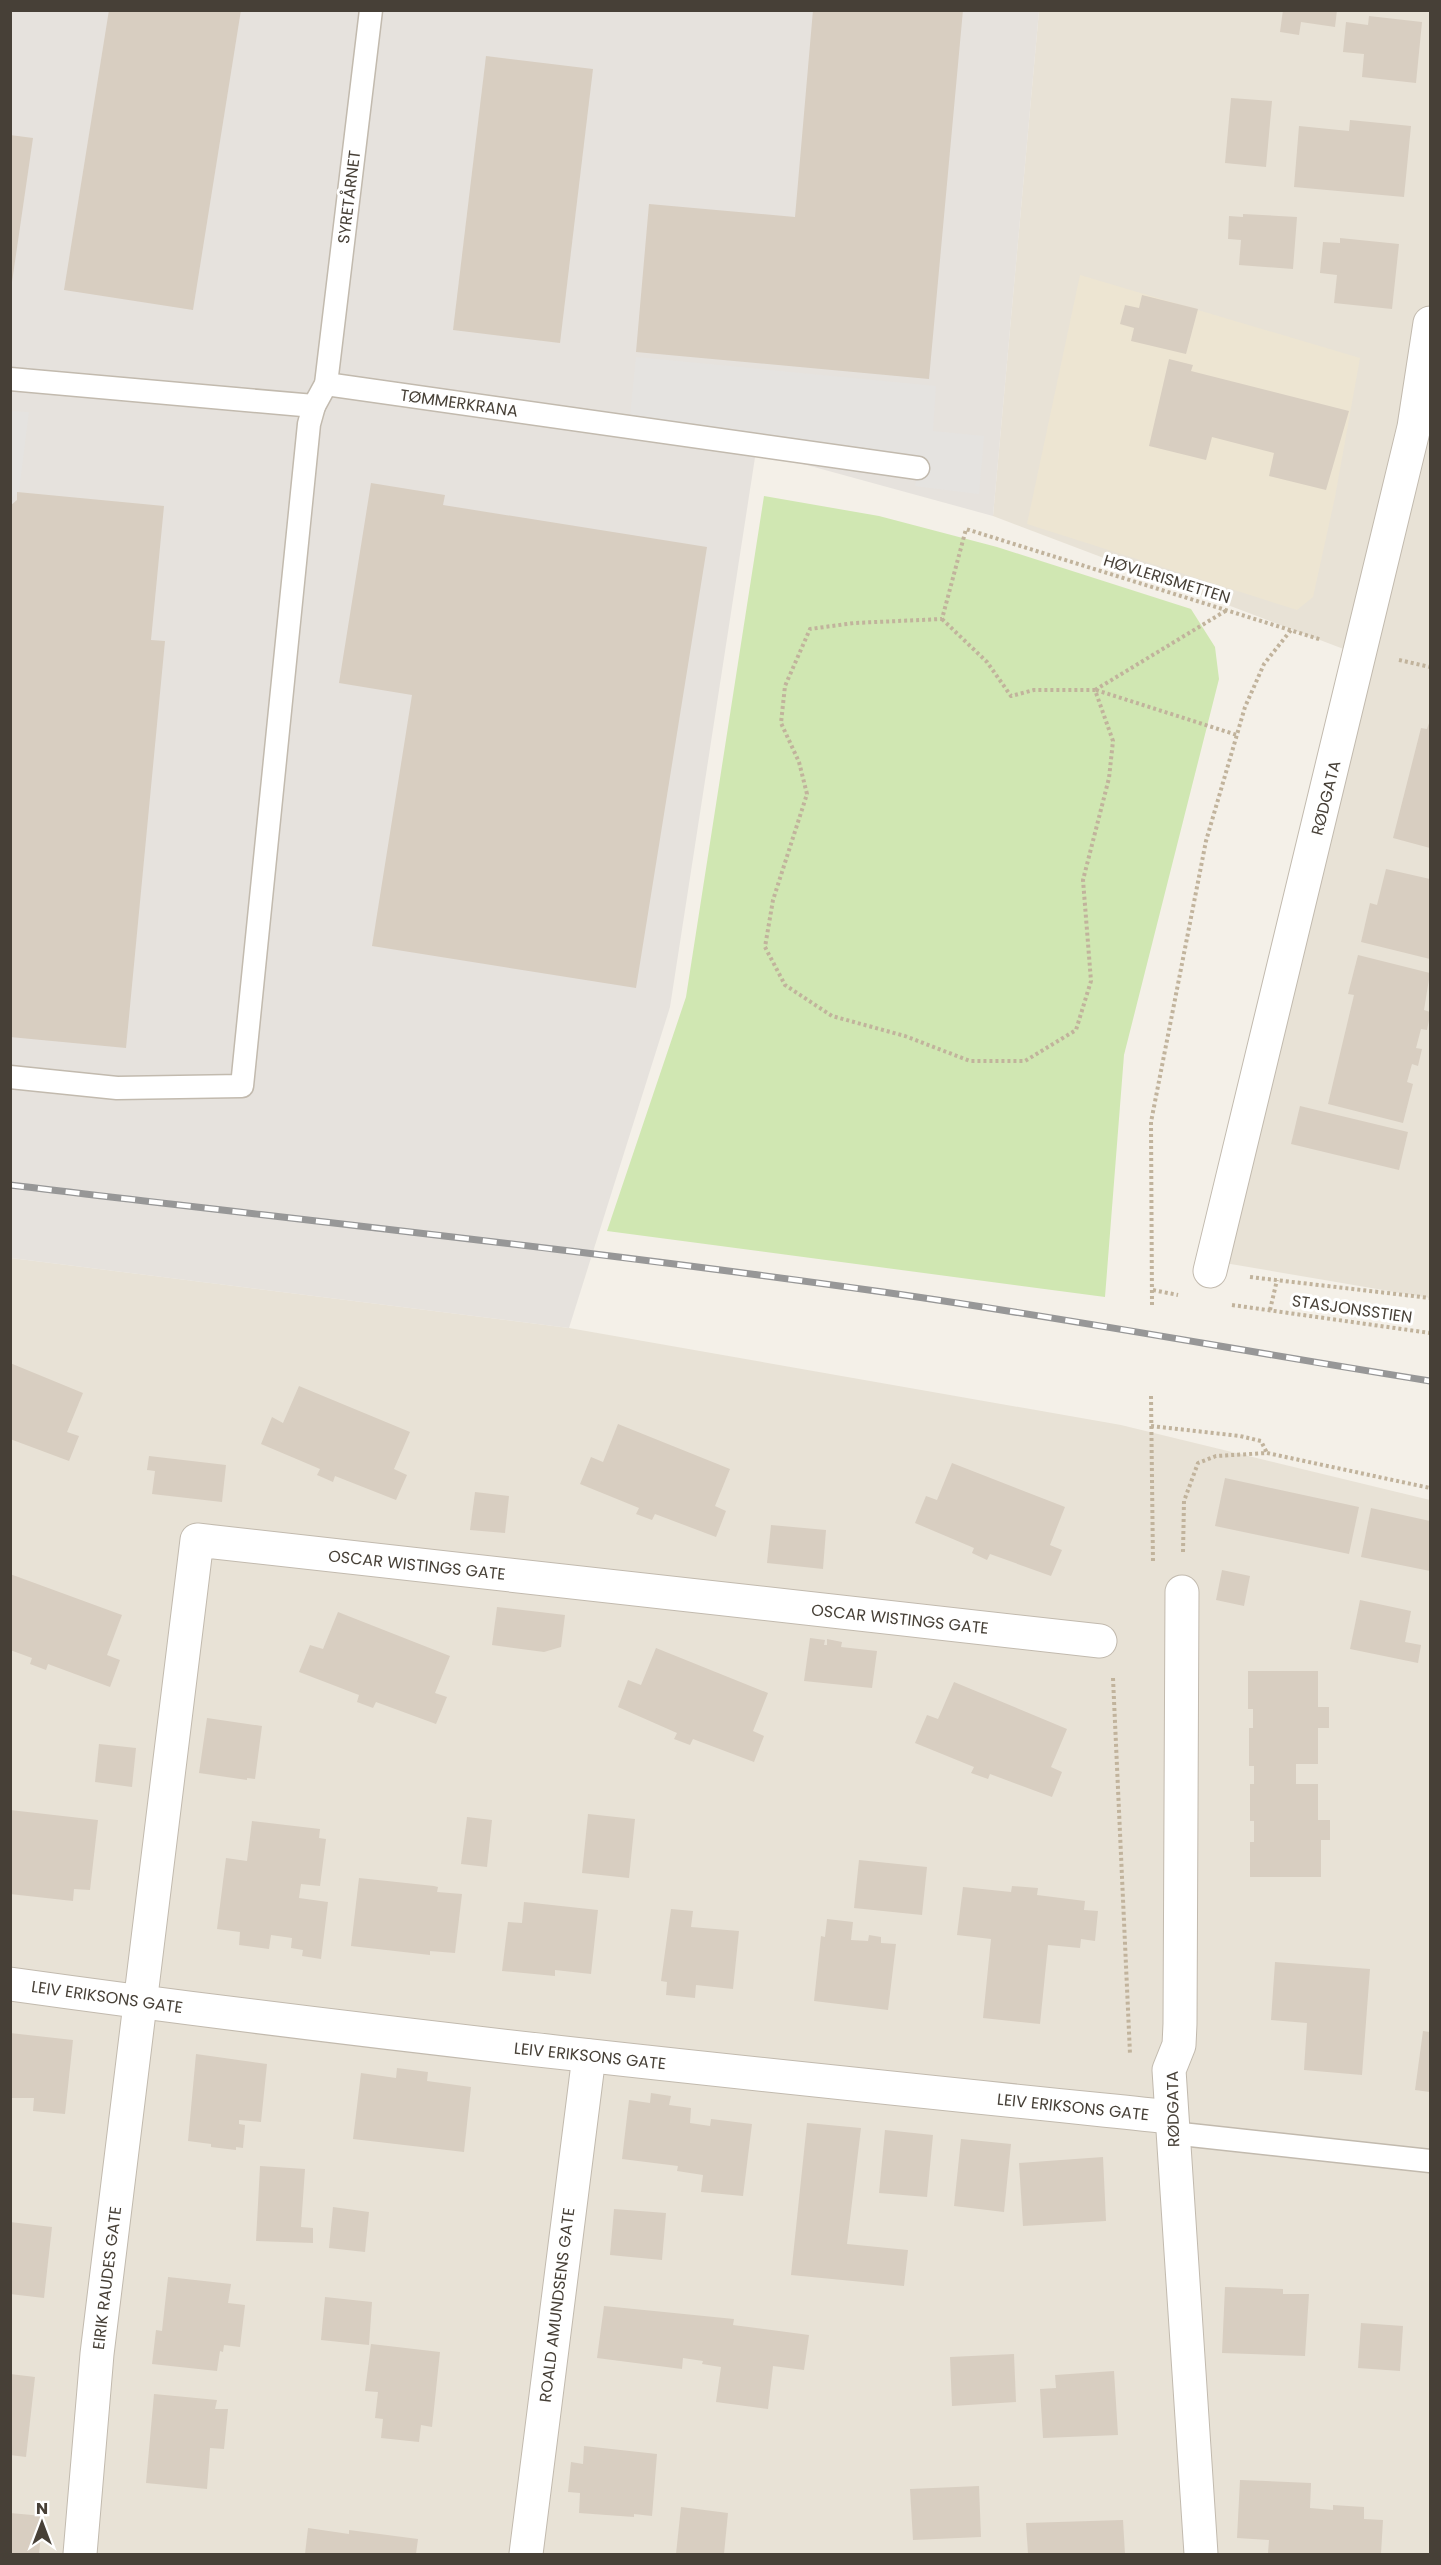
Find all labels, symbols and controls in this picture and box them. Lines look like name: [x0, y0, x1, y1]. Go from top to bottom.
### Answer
street label: SYRETÅRNET: [332, 149, 366, 245]
street label: TØMMERKRANA: [399, 383, 520, 423]
street label: HØVLERISMETTEN: [1101, 549, 1233, 609]
street label: RØDGATA: [1306, 758, 1346, 838]
street label: STASJONSSTIEN: [1290, 1289, 1414, 1329]
street label: OSCAR WISTINGS GATE: [327, 1544, 507, 1586]
street label: OSCAR WISTINGS GATE: [810, 1598, 990, 1640]
street label: LEIV ERIKSONS GATE: [30, 1975, 184, 2019]
street label: LEIV ERIKSONS GATE: [513, 2037, 667, 2075]
street label: RØDGATA: [1161, 2070, 1185, 2147]
street label: LEIV ERIKSONS GATE: [996, 2088, 1150, 2126]
street label: EIRIK RAUDES GATE: [87, 2205, 127, 2351]
street label: ROALD AMUNDSENS GATE: [534, 2206, 580, 2404]
north arrow: [12, 2493, 72, 2553]
text: N: [36, 2497, 48, 2520]

